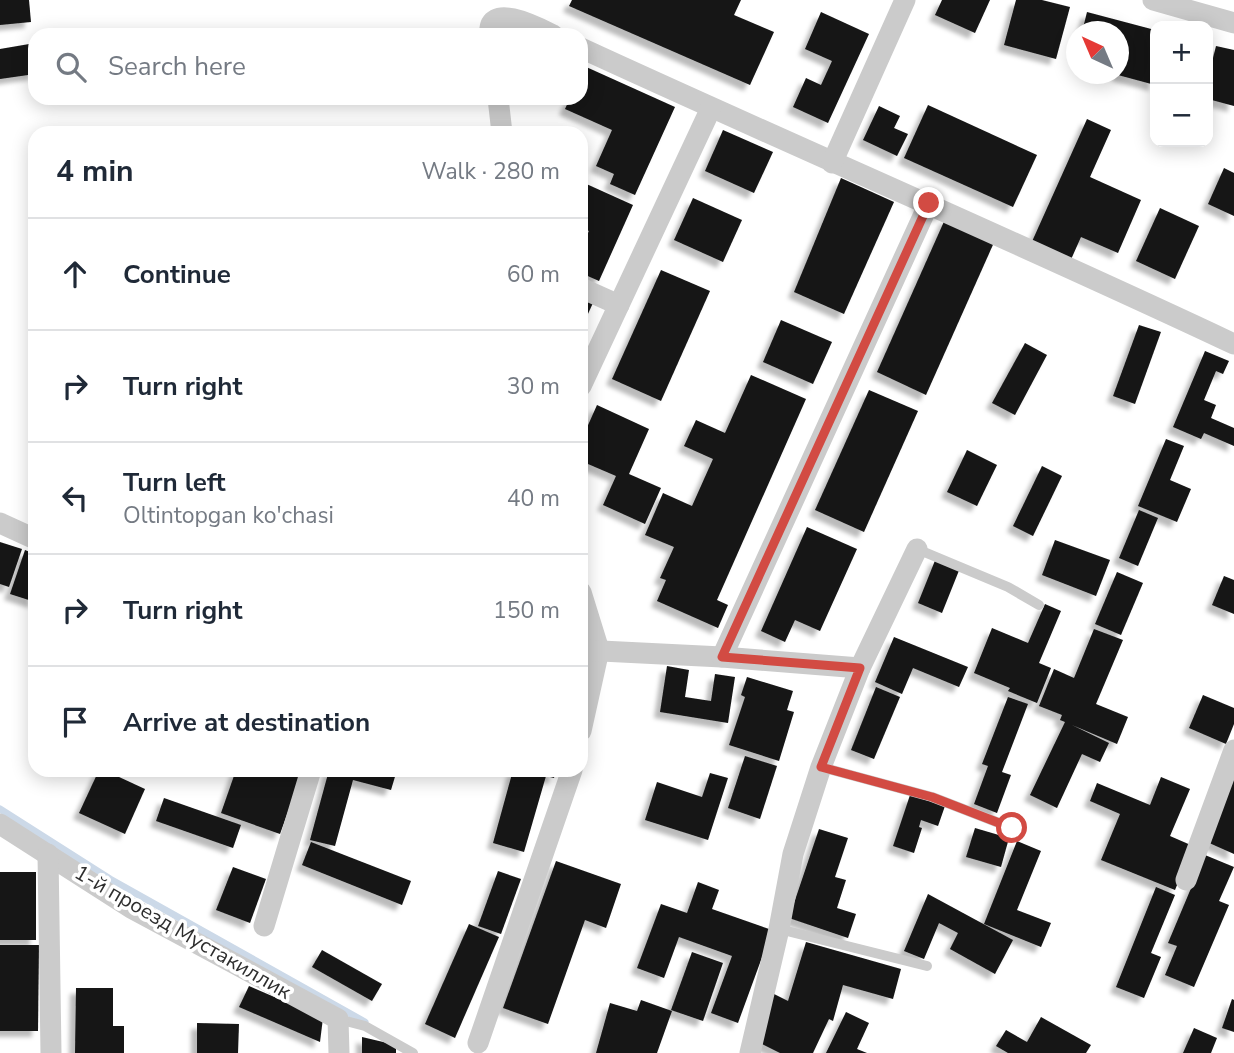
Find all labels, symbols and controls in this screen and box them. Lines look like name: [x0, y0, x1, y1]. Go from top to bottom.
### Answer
north arrow: [1066, 21, 1129, 84]
map controls: [1150, 21, 1213, 147]
button: +: [1150, 21, 1213, 84]
search box: [28, 28, 588, 105]
icon: search: [52, 48, 90, 86]
text: Search here: [108, 49, 246, 84]
button: −: [1150, 84, 1213, 147]
text: 4 min: [56, 151, 134, 192]
text: Walk · 280 m: [421, 156, 560, 187]
route end: [913, 187, 944, 218]
icon: ahead: [56, 255, 94, 293]
text: Continue: [123, 257, 231, 292]
text: 60 m: [507, 259, 560, 290]
icon: right: [56, 367, 94, 405]
text: Turn right: [123, 369, 242, 404]
text: 30 m: [507, 371, 560, 402]
text: Turn left: [123, 465, 226, 500]
icon: left: [56, 479, 94, 517]
text: 40 m: [507, 483, 560, 514]
text: Oltintopgan ko'chasi: [123, 500, 334, 531]
icon: right: [56, 591, 94, 629]
text: Turn right: [123, 593, 242, 628]
text: 150 m: [493, 595, 560, 626]
icon: arrive: [56, 703, 94, 741]
text: Arrive at destination: [123, 705, 370, 740]
route start: [996, 812, 1027, 843]
street label: 1-й проезд Мустакиллик: [70, 858, 297, 1006]

